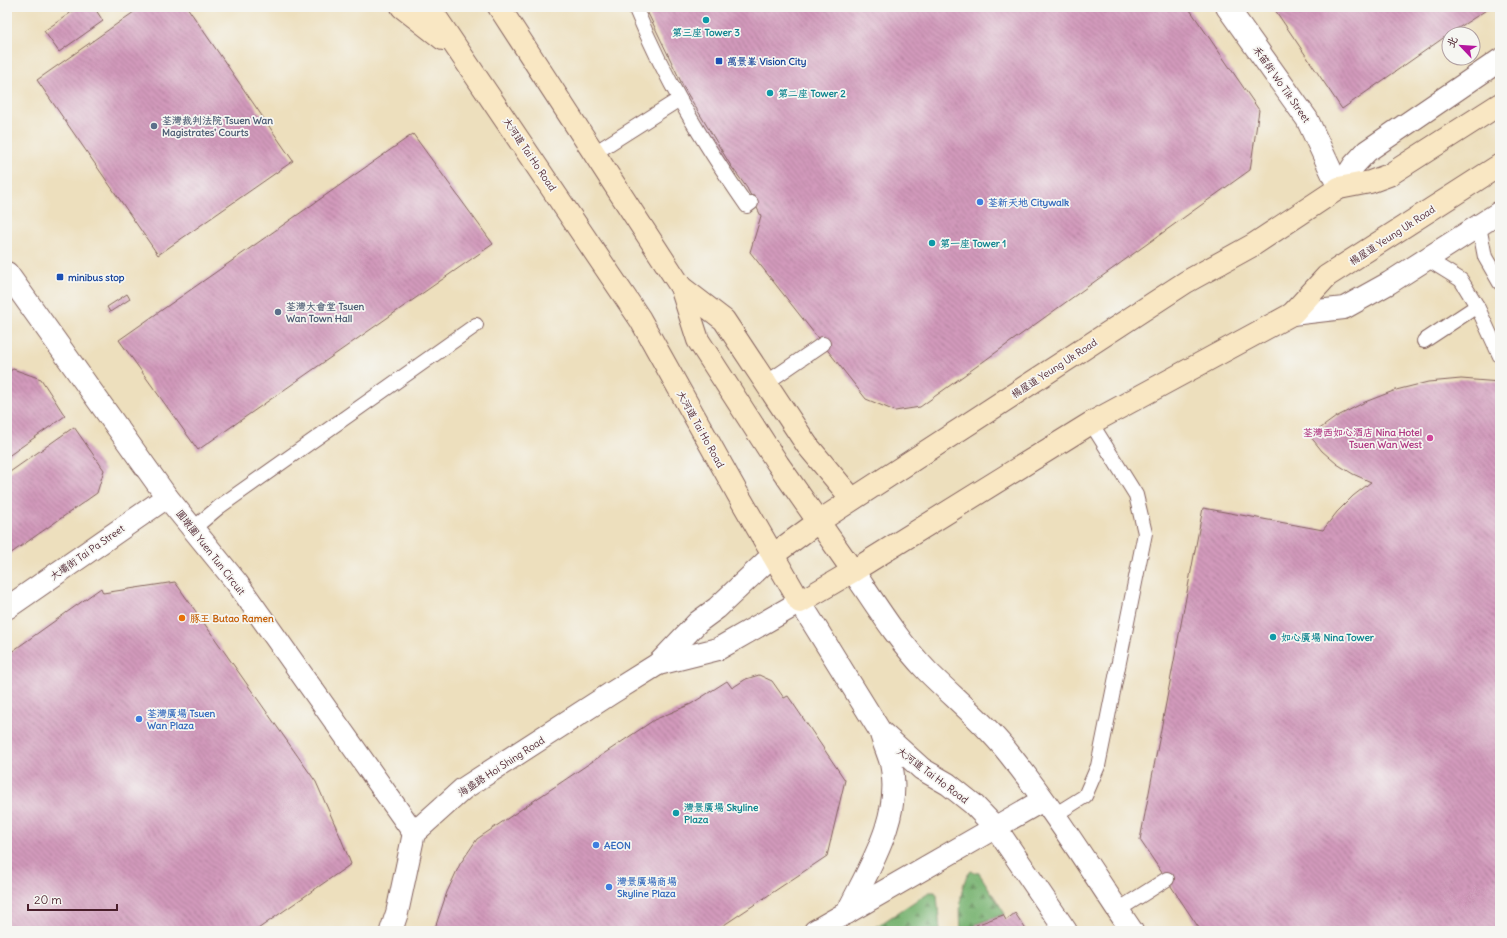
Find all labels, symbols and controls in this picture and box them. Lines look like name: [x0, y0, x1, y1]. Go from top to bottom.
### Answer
marker: 第三座 Tower 3: [701, 15, 711, 25]
place label: 第三座 Tower 3: [672, 26, 740, 39]
north arrow: [1441, 26, 1481, 66]
text: 北: [1443, 34, 1461, 50]
street label: 禾笛街 Wo Tik Street: [1250, 43, 1313, 126]
place label: 萬景峯 Vision City: [727, 55, 807, 68]
marker: 萬景峯 Vision City: [714, 56, 724, 66]
place label: 第二座 Tower 2: [778, 87, 846, 100]
marker: 第二座 Tower 2: [765, 88, 775, 98]
place label: 荃灣裁判法院 Tsuen Wan Magistrates' Courts: [162, 114, 273, 139]
street label: 大河道 Tai Ho Road: [500, 115, 559, 194]
marker: 荃灣裁判法院 Tsuen Wan Magistrates' Courts: [149, 121, 159, 131]
place label: 荃新天地 Citywalk: [988, 196, 1069, 209]
marker: 荃新天地 Citywalk: [975, 197, 985, 207]
street label: 楊屋道 Yeung Uk Road: [1347, 203, 1438, 268]
place label: 第一座 Tower 1: [940, 237, 1006, 250]
marker: 第一座 Tower 1: [927, 238, 937, 248]
place label: minibus stop: [68, 271, 125, 284]
marker: minibus stop: [55, 272, 65, 282]
place label: 荃灣大會堂 Tsuen Wan Town Hall: [286, 300, 365, 325]
marker: 荃灣大會堂 Tsuen Wan Town Hall: [273, 307, 283, 317]
street label: 楊屋道 Yeung Uk Road: [1009, 336, 1100, 401]
street label: 大河道 Tai Ho Road: [674, 389, 727, 470]
place label: 荃灣西如心酒店 Nina Hotel Tsuen Wan West: [1303, 426, 1423, 451]
marker: 荃灣西如心酒店 Nina Hotel Tsuen Wan West: [1425, 433, 1435, 443]
street label: 圓墩圍 Yuen Tun Circuit: [173, 507, 248, 598]
street label: 大壩街 Tai Pa Street: [48, 522, 128, 583]
place label: 豚王 Butao Ramen: [190, 612, 274, 625]
marker: 豚王 Butao Ramen: [177, 613, 187, 623]
place label: 如心廣場 Nina Tower: [1281, 631, 1375, 644]
marker: 如心廣場 Nina Tower: [1268, 632, 1278, 642]
place label: 荃灣廣場 Tsuen Wan Plaza: [147, 707, 216, 732]
marker: 荃灣廣場 Tsuen Wan Plaza: [134, 714, 144, 724]
street label: 海盛路 Hoi Shing Road: [456, 734, 547, 799]
street label: 大河道 Tai Ho Road: [894, 744, 971, 807]
place label: 灣景廣場 Skyline Plaza: [684, 801, 759, 826]
marker: 灣景廣場 Skyline Plaza: [671, 808, 681, 818]
place label: AEON: [604, 839, 631, 852]
marker: AEON: [591, 840, 601, 850]
place label: 灣景廣場商場 Skyline Plaza: [617, 875, 677, 900]
marker: 灣景廣場商場 Skyline Plaza: [604, 882, 614, 892]
scale bar: [28, 886, 117, 912]
text: 20 m: [34, 892, 62, 907]

